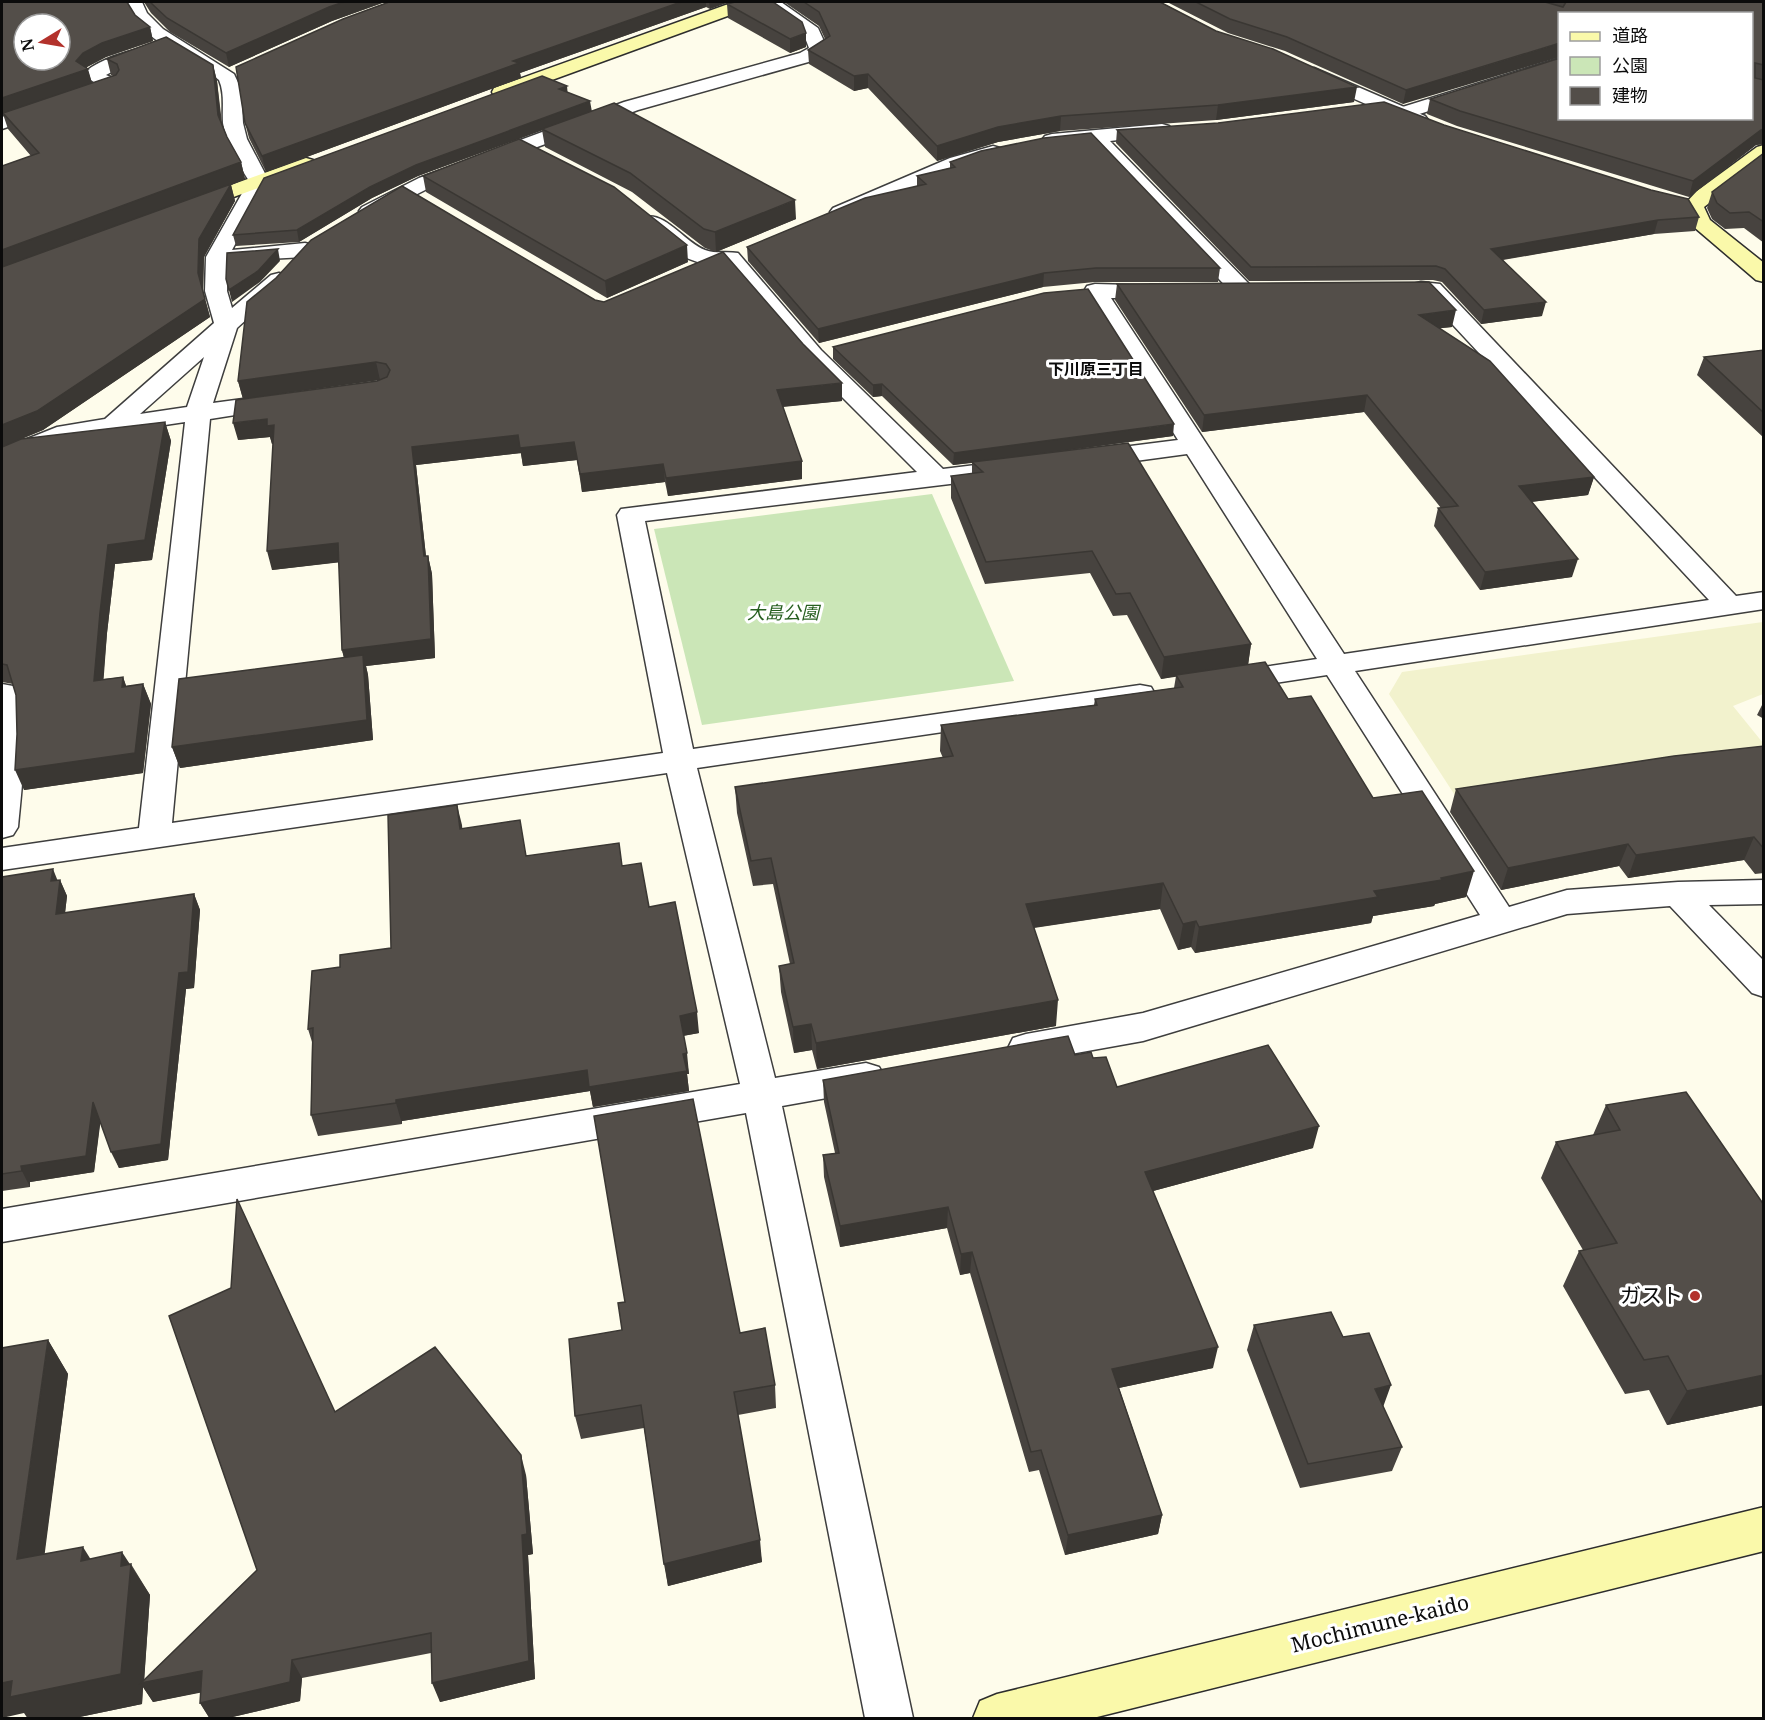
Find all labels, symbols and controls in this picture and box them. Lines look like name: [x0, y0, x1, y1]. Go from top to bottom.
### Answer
north arrow: [12, 12, 72, 72]
legend: [1558, 12, 1753, 120]
text: 道路: [1612, 23, 1648, 47]
text: N: [15, 36, 39, 53]
text: 公園: [1612, 53, 1648, 77]
text: 建物: [1612, 83, 1648, 107]
district label: 下川原三丁目: [1048, 358, 1144, 380]
park label: 大島公園: [747, 600, 822, 624]
place label: ガスト: [1620, 1281, 1683, 1309]
marker: ガスト: [1688, 1289, 1702, 1303]
street label: Mochimune-kaido: [1288, 1587, 1472, 1659]

